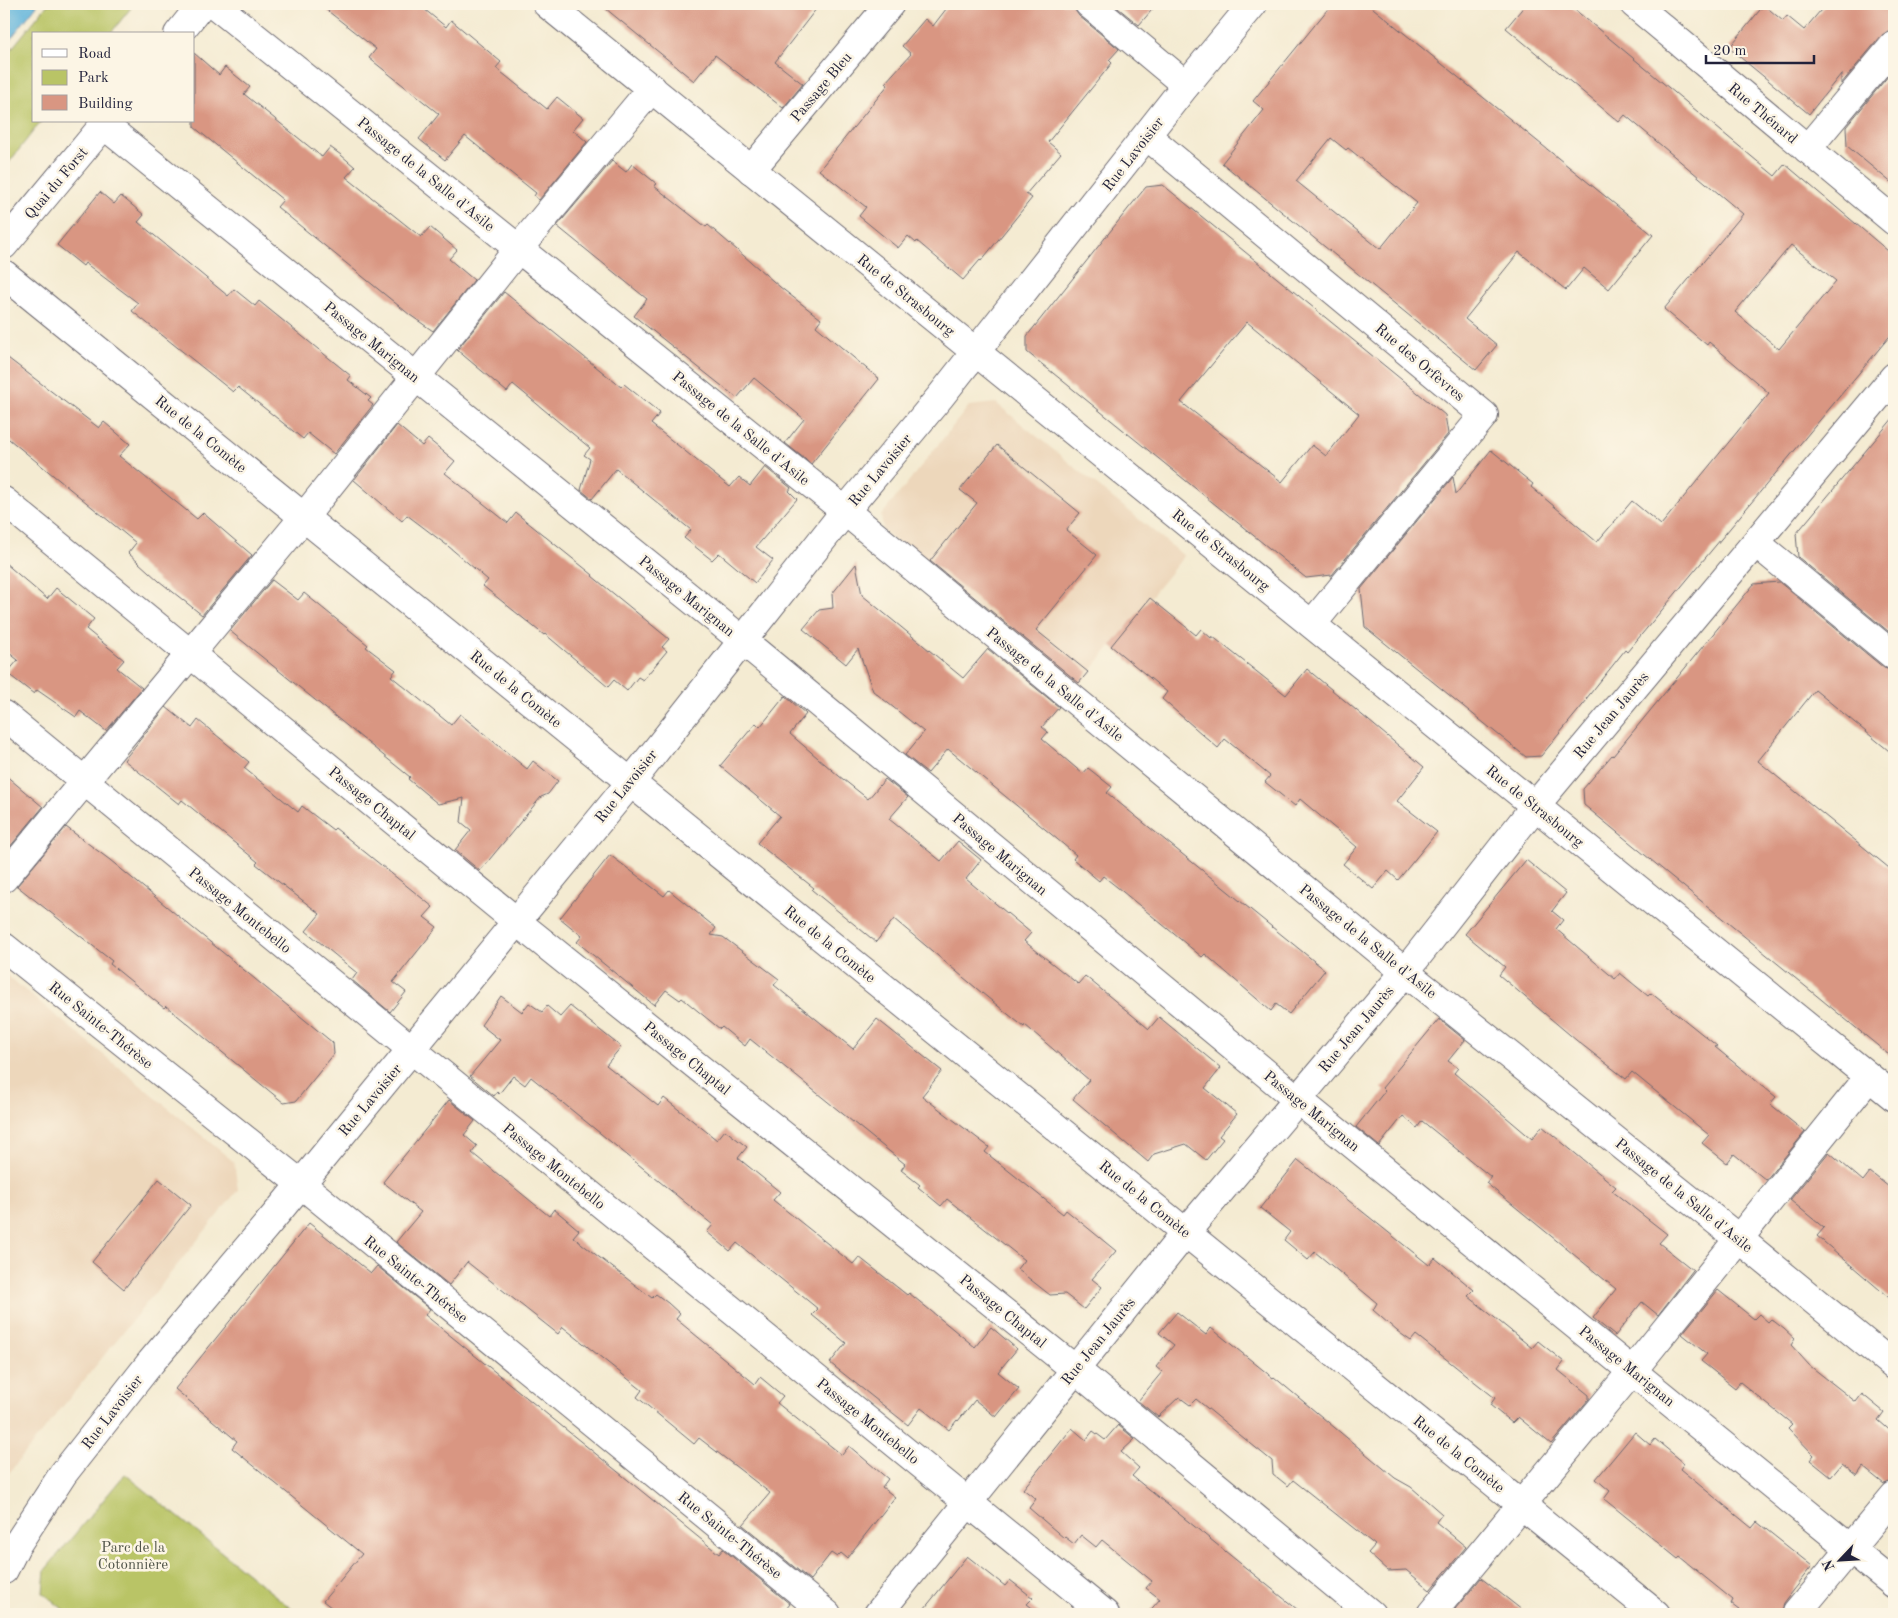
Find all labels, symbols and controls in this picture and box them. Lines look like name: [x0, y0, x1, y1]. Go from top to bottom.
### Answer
legend: [32, 32, 195, 122]
scale bar: [1706, 32, 1813, 64]
text: 20 m: [1713, 44, 1747, 59]
text: Road: [78, 47, 112, 62]
street label: Passage Bleu: [789, 50, 855, 126]
text: Park: [78, 71, 109, 86]
street label: Rue Thénard: [1725, 81, 1800, 147]
text: Building: [78, 97, 133, 112]
street label: Passage de la Salle d'Asile: [354, 115, 496, 235]
street label: Rue Lavoisier: [1101, 115, 1168, 195]
street label: Quai du Forst: [23, 145, 91, 223]
street label: Rue de Strasbourg: [853, 252, 957, 340]
street label: Passage Marignan: [320, 300, 422, 386]
street label: Rue des Orfèvres: [1372, 322, 1466, 405]
street label: Passage de la Salle d'Asile: [669, 369, 811, 489]
street label: Rue de la Comète: [151, 394, 249, 477]
street label: Rue Lavoisier: [847, 432, 916, 510]
street label: Rue de Strasbourg: [1168, 507, 1272, 595]
street label: Passage Marignan: [635, 554, 737, 640]
street label: Passage de la Salle d'Asile: [983, 625, 1125, 745]
street label: Rue de la Comète: [466, 649, 564, 732]
street label: Rue Jean Jaurès: [1572, 670, 1652, 762]
street label: Rue Lavoisier: [593, 748, 661, 826]
street label: Rue de Strasbourg: [1482, 763, 1586, 851]
street label: Passage Chaptal: [325, 765, 417, 844]
street label: Passage Marignan: [949, 811, 1049, 899]
street label: Passage Montebello: [185, 865, 293, 957]
street label: Passage de la Salle d'Asile: [1296, 882, 1438, 1002]
street label: Rue de la Comète: [780, 904, 878, 987]
street label: Rue Sainte-Thérèse: [45, 980, 155, 1073]
street label: Rue Jean Jaurès: [1317, 984, 1397, 1076]
street label: Passage Chaptal: [640, 1020, 732, 1099]
street label: Rue Lavoisier: [337, 1062, 406, 1140]
street label: Passage Marignan: [1260, 1069, 1362, 1155]
street label: Passage Montebello: [499, 1121, 607, 1213]
street label: Passage de la Salle d'Asile: [1612, 1136, 1754, 1256]
street label: Rue de la Comète: [1095, 1159, 1193, 1242]
street label: Rue Sainte-Thérèse: [360, 1234, 470, 1327]
street label: Passage Chaptal: [956, 1273, 1048, 1352]
street label: Rue Jean Jaurès: [1059, 1295, 1139, 1388]
street label: Passage Marignan: [1575, 1324, 1677, 1410]
street label: Rue Lavoisier: [80, 1373, 147, 1453]
street label: Passage Montebello: [813, 1376, 921, 1468]
street label: Rue de la Comète: [1409, 1414, 1507, 1497]
street label: Rue Sainte-Thérèse: [674, 1490, 784, 1583]
north arrow: [1816, 1536, 1866, 1586]
park label: Parc de la Cotonnière: [98, 1541, 168, 1573]
text: N: [1820, 1557, 1838, 1573]

